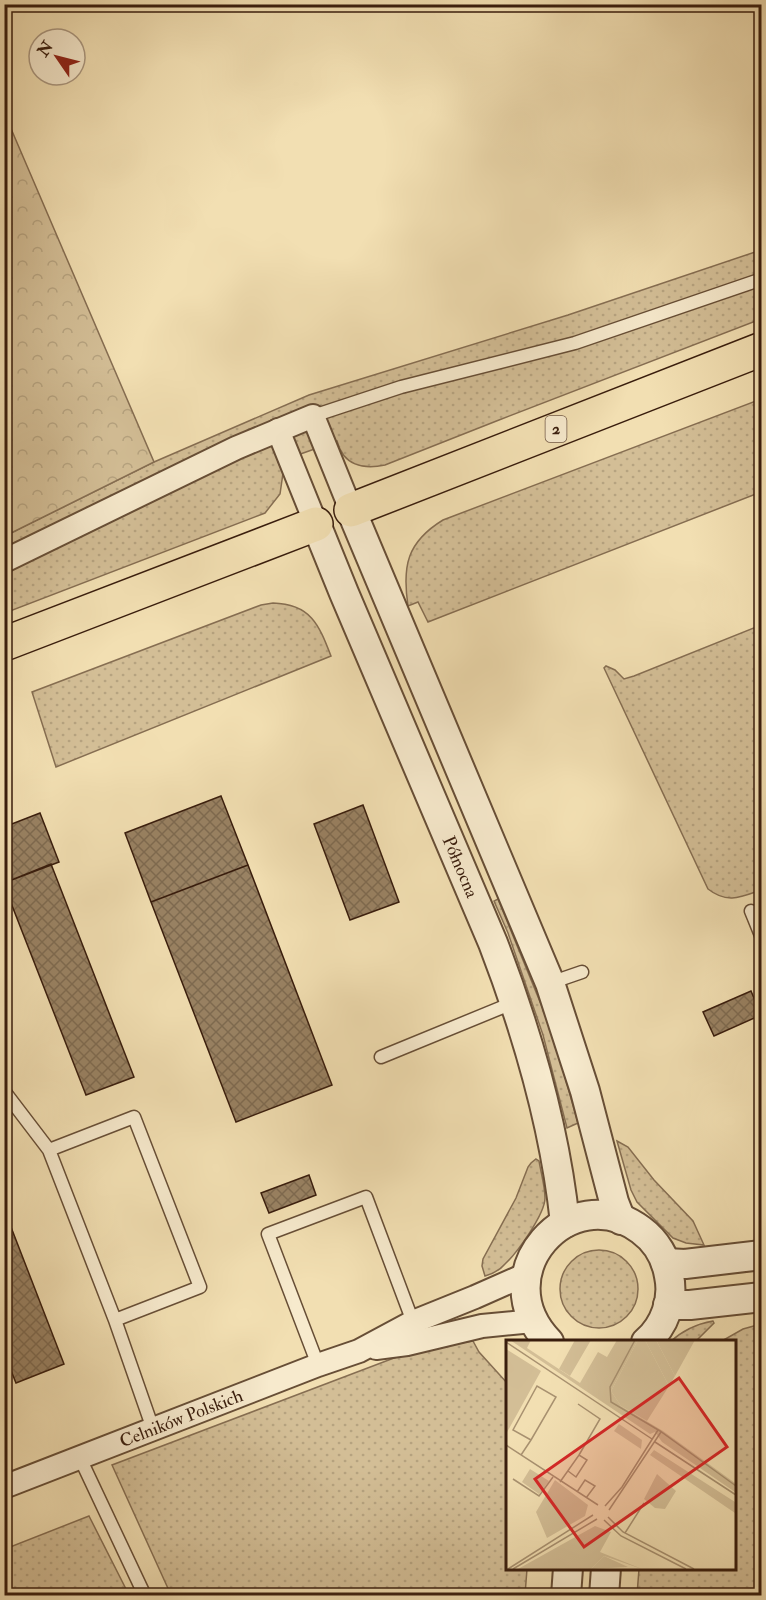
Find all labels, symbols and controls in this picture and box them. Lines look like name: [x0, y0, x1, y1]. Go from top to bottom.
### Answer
north arrow: [27, 27, 87, 87]
text: N: [33, 37, 58, 61]
road number: 2: [546, 416, 566, 442]
street label: Północna: [437, 832, 484, 902]
inset map: [506, 1340, 736, 1570]
street label: Celników Polskich: [116, 1384, 247, 1453]

